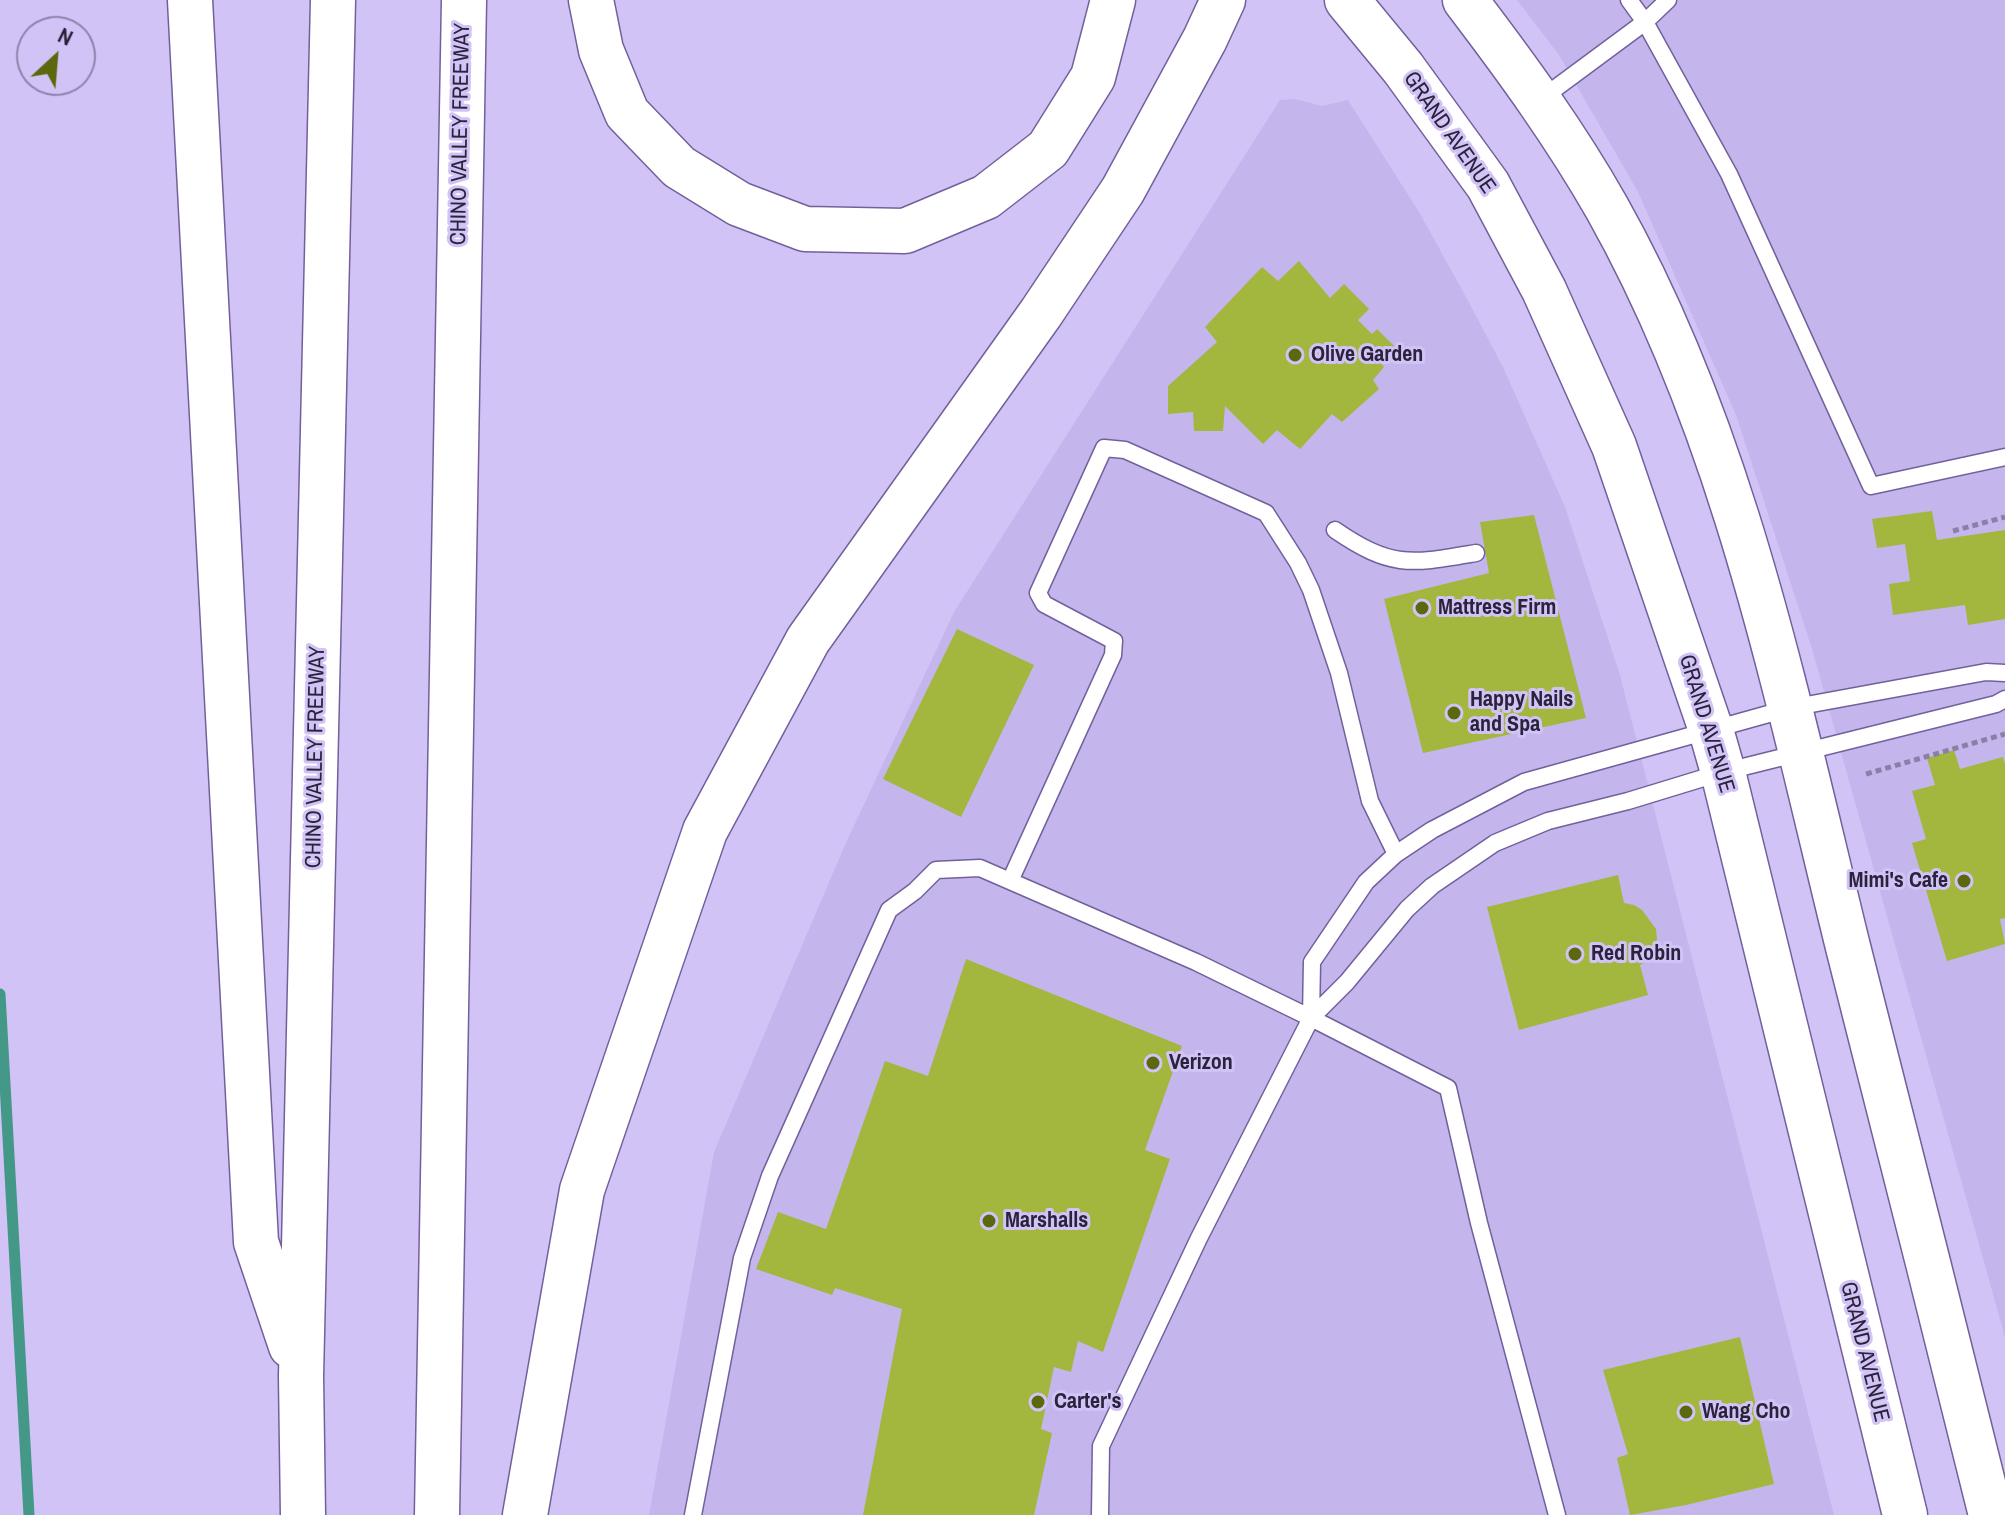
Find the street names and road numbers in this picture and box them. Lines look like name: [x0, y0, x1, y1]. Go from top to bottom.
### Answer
street label: CHINO VALLEY FREEWAY: [446, 23, 476, 245]
street label: GRAND AVENUE: [1397, 67, 1501, 199]
street label: CHINO VALLEY FREEWAY: [301, 646, 331, 868]
street label: GRAND AVENUE: [1672, 652, 1740, 796]
street label: GRAND AVENUE: [1834, 1279, 1894, 1425]

